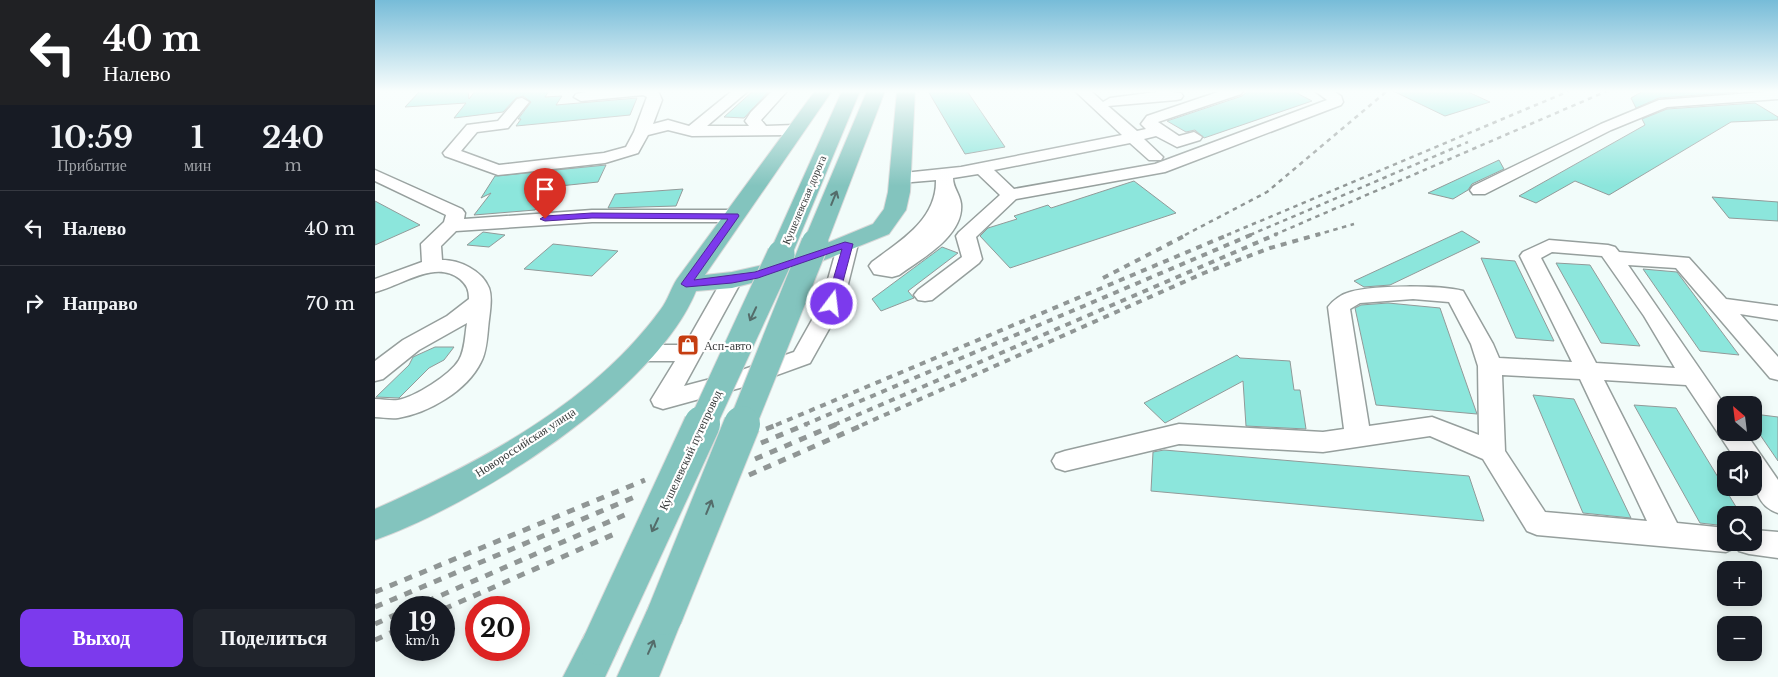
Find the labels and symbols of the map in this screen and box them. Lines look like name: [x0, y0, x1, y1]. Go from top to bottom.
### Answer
street label: Кушелевская дорога: [779, 153, 829, 247]
pin: [524, 168, 566, 219]
one-way arrow: [830, 190, 839, 205]
position arrow: [805, 277, 857, 329]
one-way arrow: [747, 306, 757, 321]
shop icon: Асп-авто: [676, 333, 700, 357]
place label: Асп-авто: [704, 338, 751, 353]
street label: Кушелевский путепровод: [656, 388, 724, 512]
north arrow: [1717, 396, 1763, 441]
street label: Новороссийская улица: [472, 404, 579, 480]
one-way arrow: [704, 500, 714, 515]
one-way arrow: [650, 517, 660, 532]
speed limit sign: 20: [465, 596, 530, 661]
one-way arrow: [647, 640, 657, 655]

